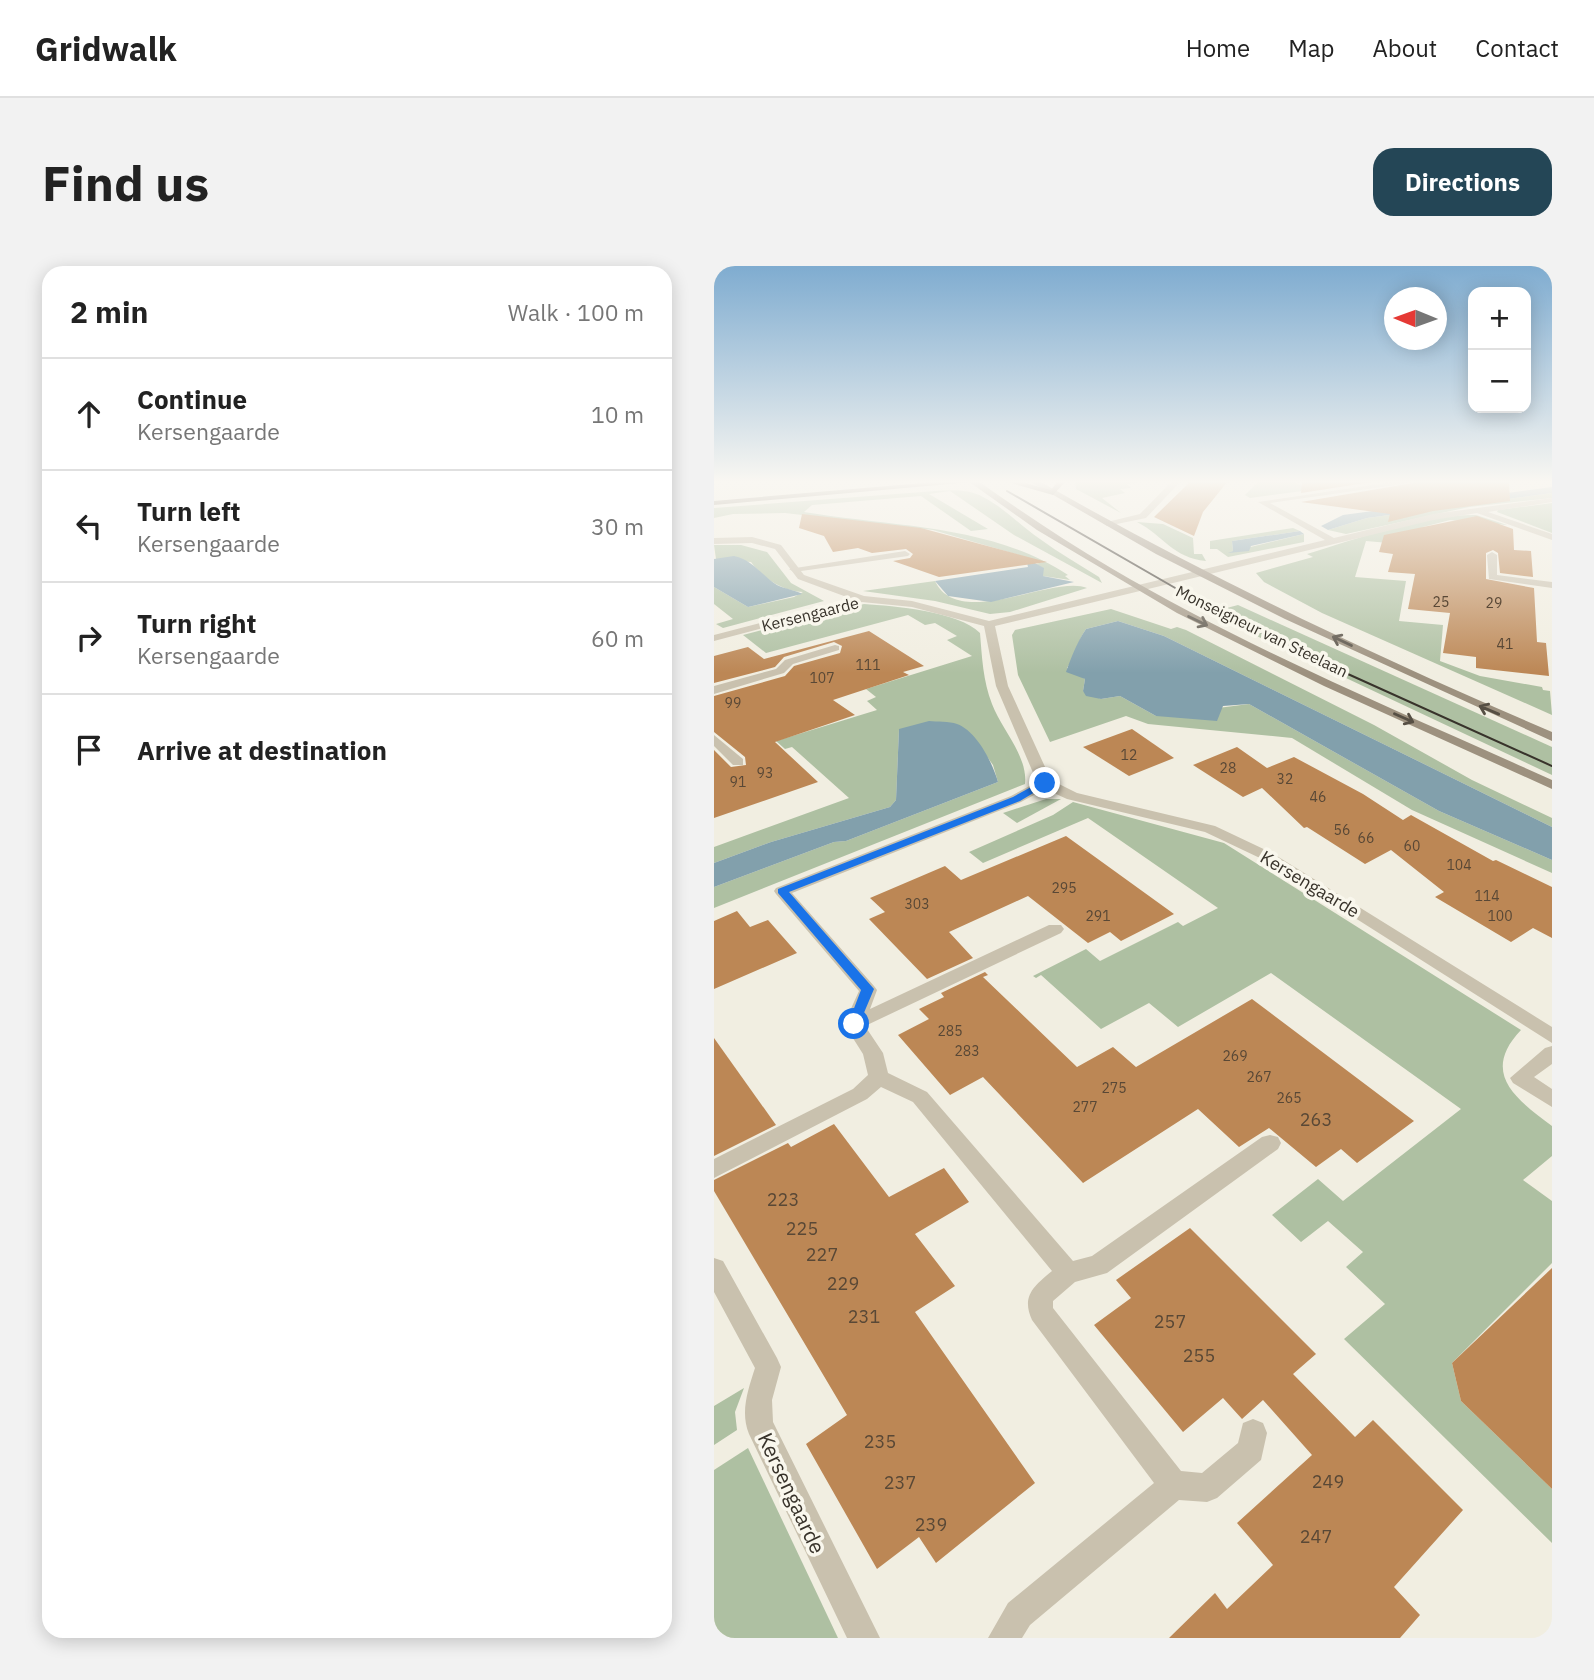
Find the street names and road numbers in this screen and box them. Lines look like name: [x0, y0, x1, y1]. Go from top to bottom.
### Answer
street label: Monseigneur van Steelaan: [1173, 581, 1351, 681]
street label: Kersengaarde: [759, 592, 861, 636]
street label: Kersengaarde: [1256, 845, 1364, 923]
street label: Kersengaarde: [752, 1428, 832, 1558]

